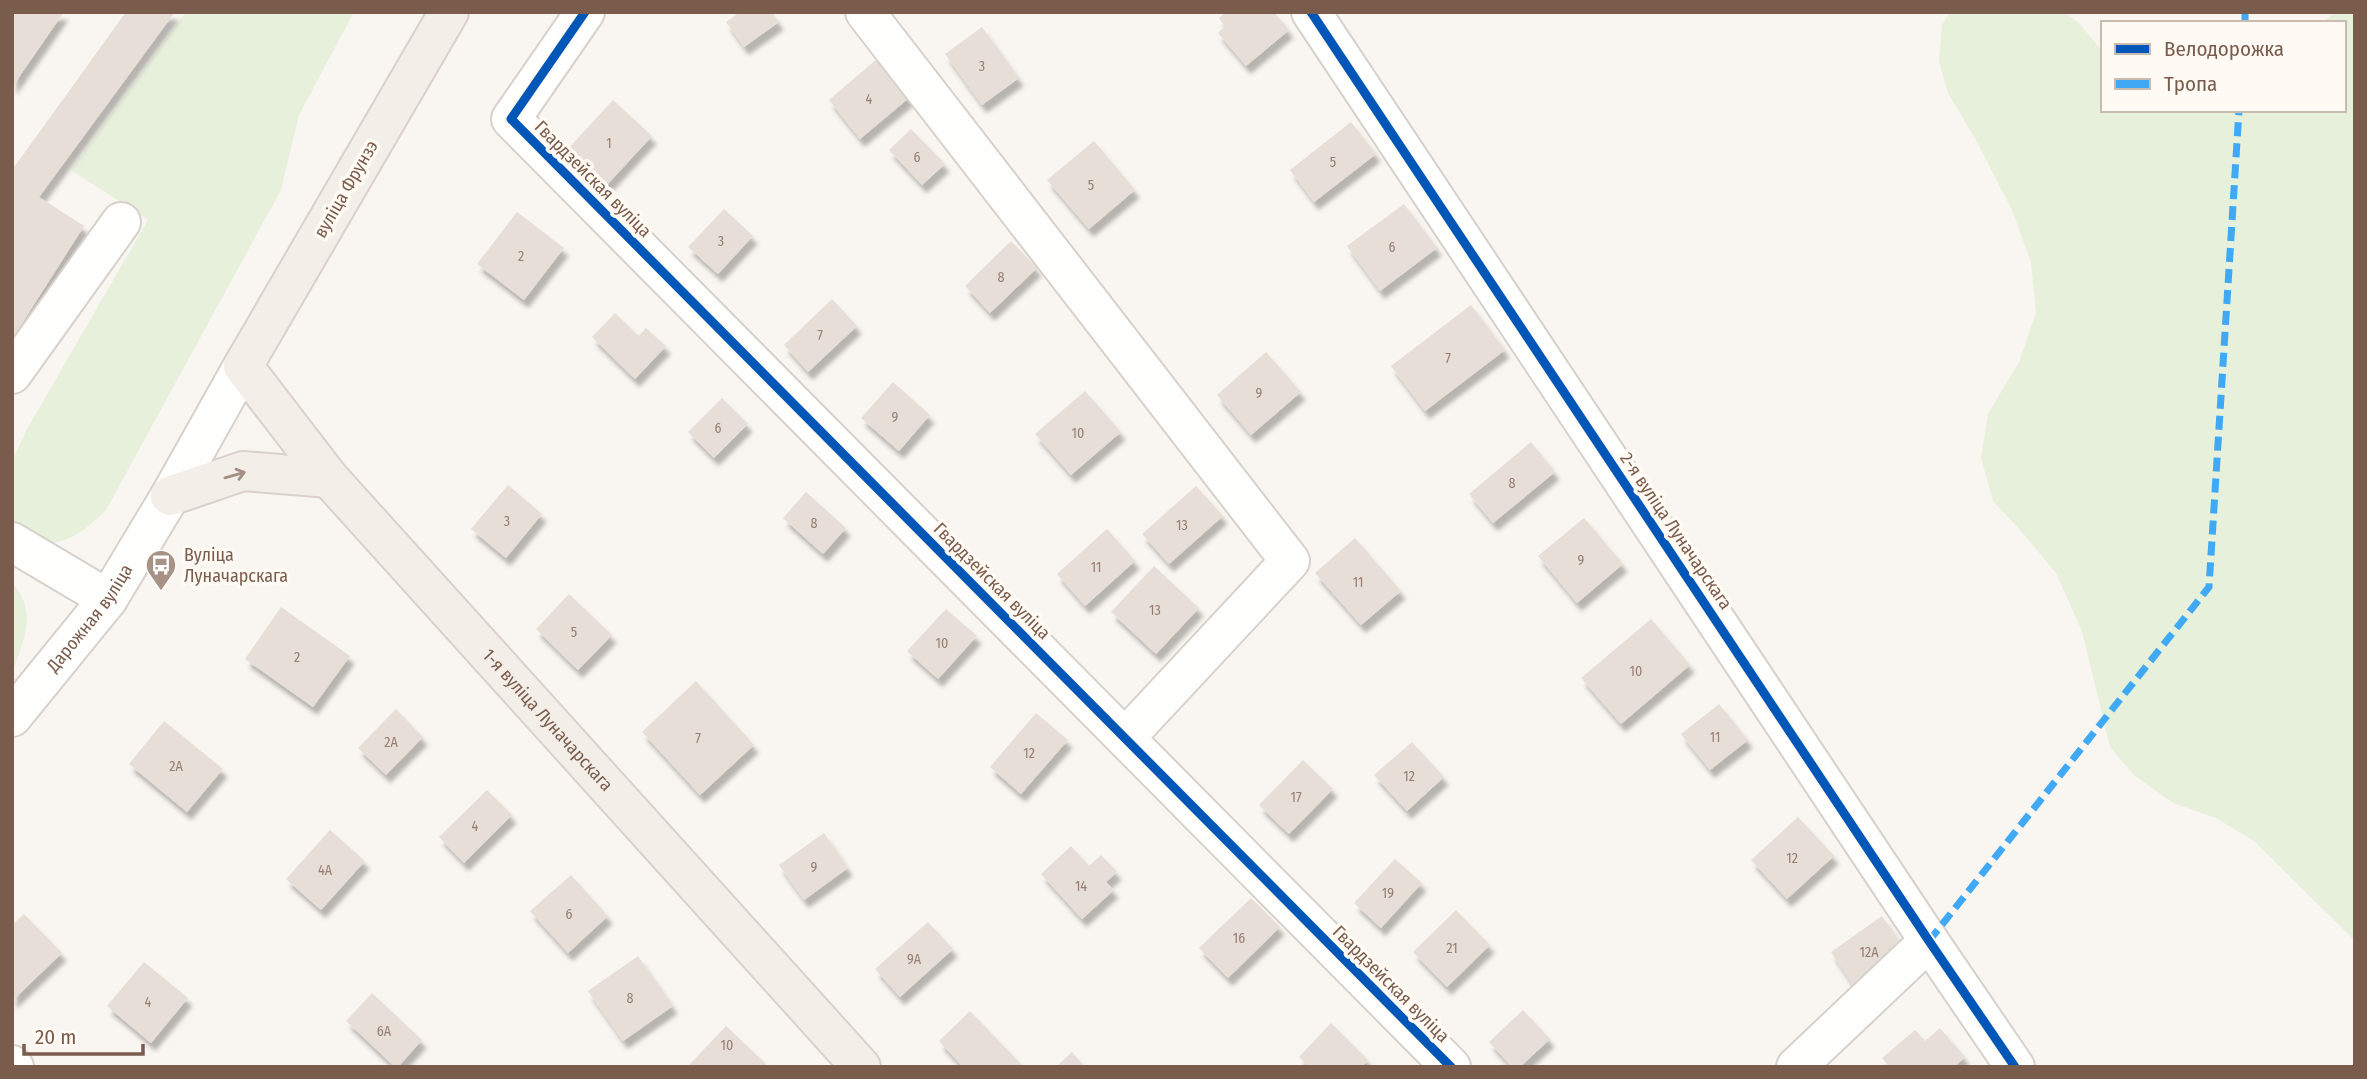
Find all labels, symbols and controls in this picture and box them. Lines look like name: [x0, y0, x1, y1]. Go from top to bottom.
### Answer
legend: [2101, 21, 2346, 112]
text: Велодорожка: [2164, 36, 2284, 62]
house number: 3: [979, 58, 985, 75]
text: Тропа: [2164, 71, 2217, 97]
house number: 4: [866, 91, 873, 108]
street label: Гвардзейская вуліца: [530, 116, 656, 242]
house number: 1: [606, 135, 612, 152]
street label: вуліца Фрунзэ: [309, 136, 383, 242]
house number: 6: [914, 149, 921, 166]
house number: 5: [1330, 154, 1336, 171]
house number: 5: [1088, 177, 1094, 194]
house number: 3: [718, 233, 724, 250]
house number: 6: [1389, 239, 1396, 256]
house number: 2: [518, 248, 524, 265]
house number: 8: [998, 269, 1005, 286]
house number: 7: [817, 327, 823, 344]
house number: 7: [1445, 350, 1451, 367]
house number: 9: [1256, 385, 1263, 402]
house number: 9: [892, 409, 899, 426]
house number: 6: [715, 420, 722, 437]
house number: 10: [1072, 425, 1084, 442]
street label: 2-я вуліца Луначарскага: [1615, 448, 1737, 614]
one-way arrow: [223, 468, 246, 481]
house number: 8: [1509, 475, 1516, 492]
house number: 3: [504, 513, 510, 530]
house number: 8: [811, 515, 818, 532]
house number: 13: [1176, 517, 1188, 534]
street label: Гвардзейская вуліца: [929, 518, 1055, 644]
place label: Вуліца Луначарскага: [184, 544, 288, 587]
bus stop icon: Вуліца Луначарскага: [144, 548, 178, 592]
house number: 9: [1578, 552, 1585, 569]
house number: 11: [1091, 559, 1101, 576]
street label: Дарожная вуліца: [41, 560, 137, 677]
house number: 11: [1353, 574, 1363, 591]
house number: 13: [1149, 602, 1161, 619]
house number: 5: [571, 624, 577, 641]
house number: 10: [936, 635, 948, 652]
street label: 1-я вуліца Луначарскага: [478, 644, 618, 796]
house number: 2: [294, 649, 300, 666]
house number: 10: [1630, 663, 1642, 680]
house number: 11: [1710, 729, 1720, 746]
house number: 7: [695, 730, 701, 747]
house number: 2А: [384, 734, 398, 751]
house number: 12: [1023, 745, 1035, 762]
house number: 2А: [169, 758, 183, 775]
house number: 12: [1403, 768, 1415, 785]
house number: 17: [1290, 789, 1302, 806]
house number: 4: [472, 818, 479, 835]
house number: 12: [1786, 850, 1798, 867]
house number: 9: [811, 859, 818, 876]
house number: 4А: [318, 862, 333, 879]
house number: 14: [1075, 878, 1087, 895]
house number: 19: [1382, 885, 1394, 902]
house number: 6: [566, 906, 573, 923]
street label: Гвардзейская вуліца: [1328, 921, 1454, 1047]
house number: 16: [1233, 930, 1245, 947]
house number: 21: [1446, 940, 1458, 957]
house number: 12А: [1860, 944, 1879, 961]
house number: 9А: [907, 951, 922, 968]
house number: 8: [627, 990, 634, 1007]
house number: 4: [145, 994, 152, 1011]
scale bar: [24, 1012, 144, 1056]
house number: 6А: [377, 1023, 392, 1040]
text: 20 m: [35, 1024, 76, 1050]
house number: 10: [721, 1037, 733, 1054]

